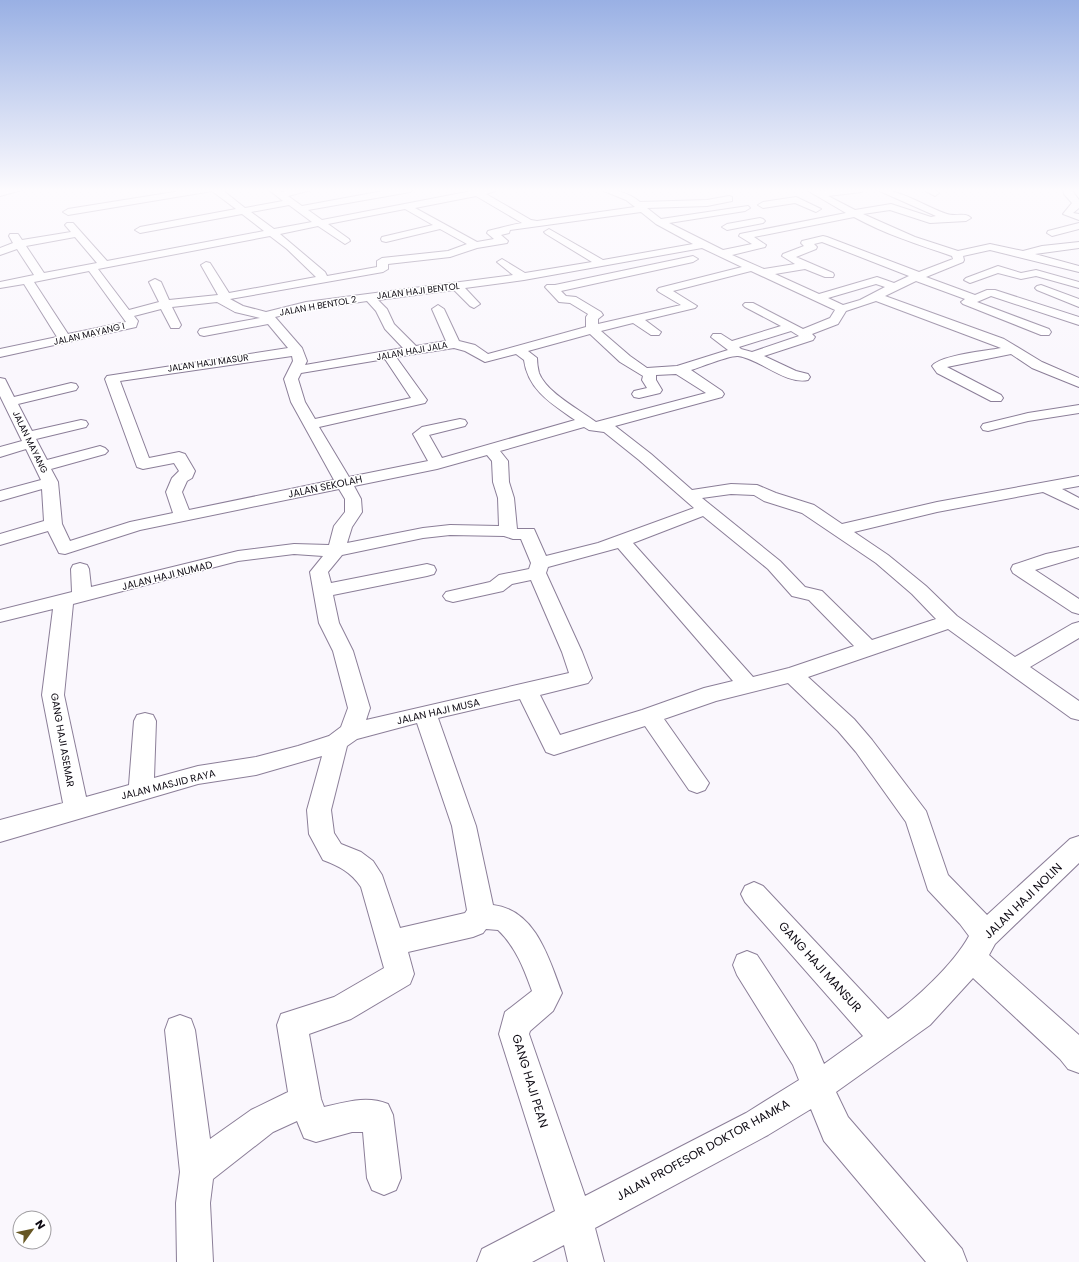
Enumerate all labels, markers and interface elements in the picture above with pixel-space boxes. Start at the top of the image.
street label: JALAN HAJI BENTOL [376,280,460,302]
street label: JALAN H BENTOL 2 [279,293,357,319]
street label: JALAN MAYANG I [52,320,126,348]
street label: JALAN HAJI JALA [376,339,448,363]
street label: JALAN HAJI MASUR [167,351,249,375]
street label: JALAN MAYANG [10,409,50,475]
street label: JALAN SEKOLAH [287,471,364,502]
street label: JALAN HAJI NUMAD [120,557,214,594]
street label: GANG HAJI ASEMAR [47,692,78,788]
street label: JALAN HAJI MUSA [395,695,481,728]
street label: JALAN MASJID RAYA [119,765,217,803]
street label: JALAN HAJI NOLIN [980,859,1066,942]
street label: GANG HAJI MANSUR [775,918,866,1016]
street label: GANG HAJI PEAN [508,1032,553,1130]
street label: JALAN PROFESOR DOKTOR HAMKA [613,1095,792,1204]
north arrow [12,1210,52,1250]
text: N [31,1217,49,1232]

